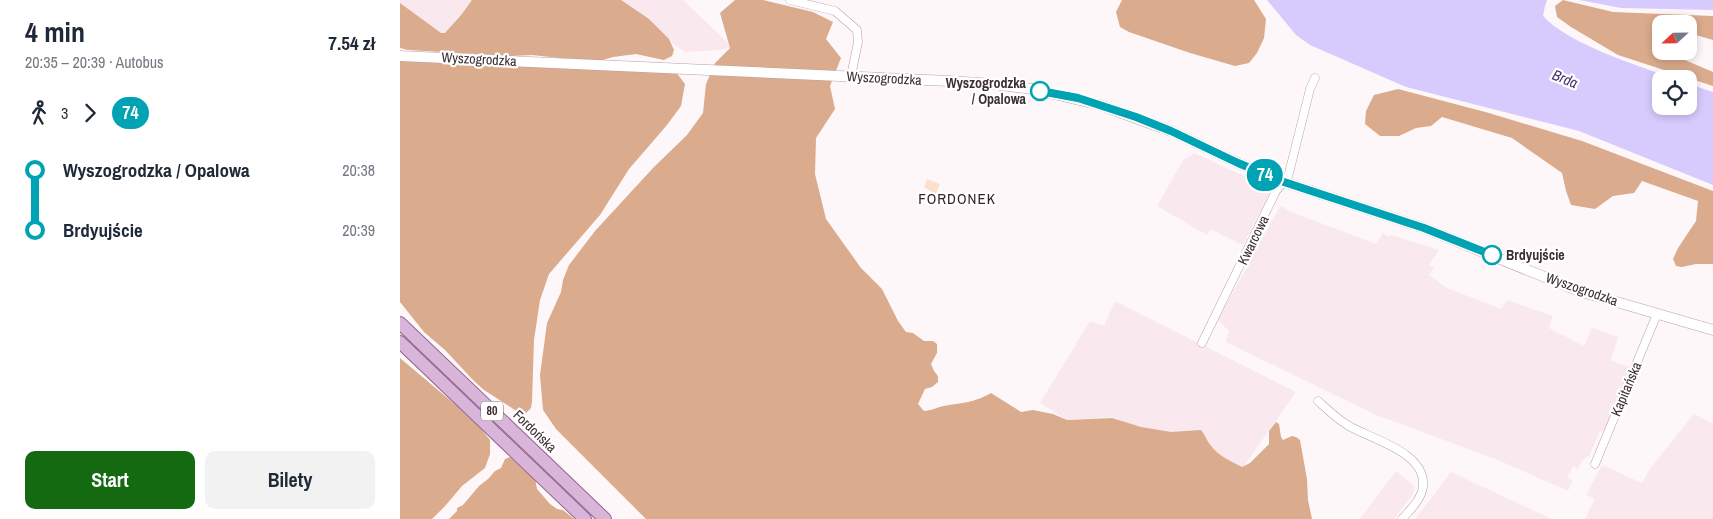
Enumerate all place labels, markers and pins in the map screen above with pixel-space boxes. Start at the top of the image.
place label: Wyszogrodzka / Opalowa [946,74,1027,108]
marker: Wyszogrodzka / Opalowa [1030,81,1050,101]
marker: Brdyujście [1482,245,1502,265]
place label: Brdyujście [1506,246,1565,264]

